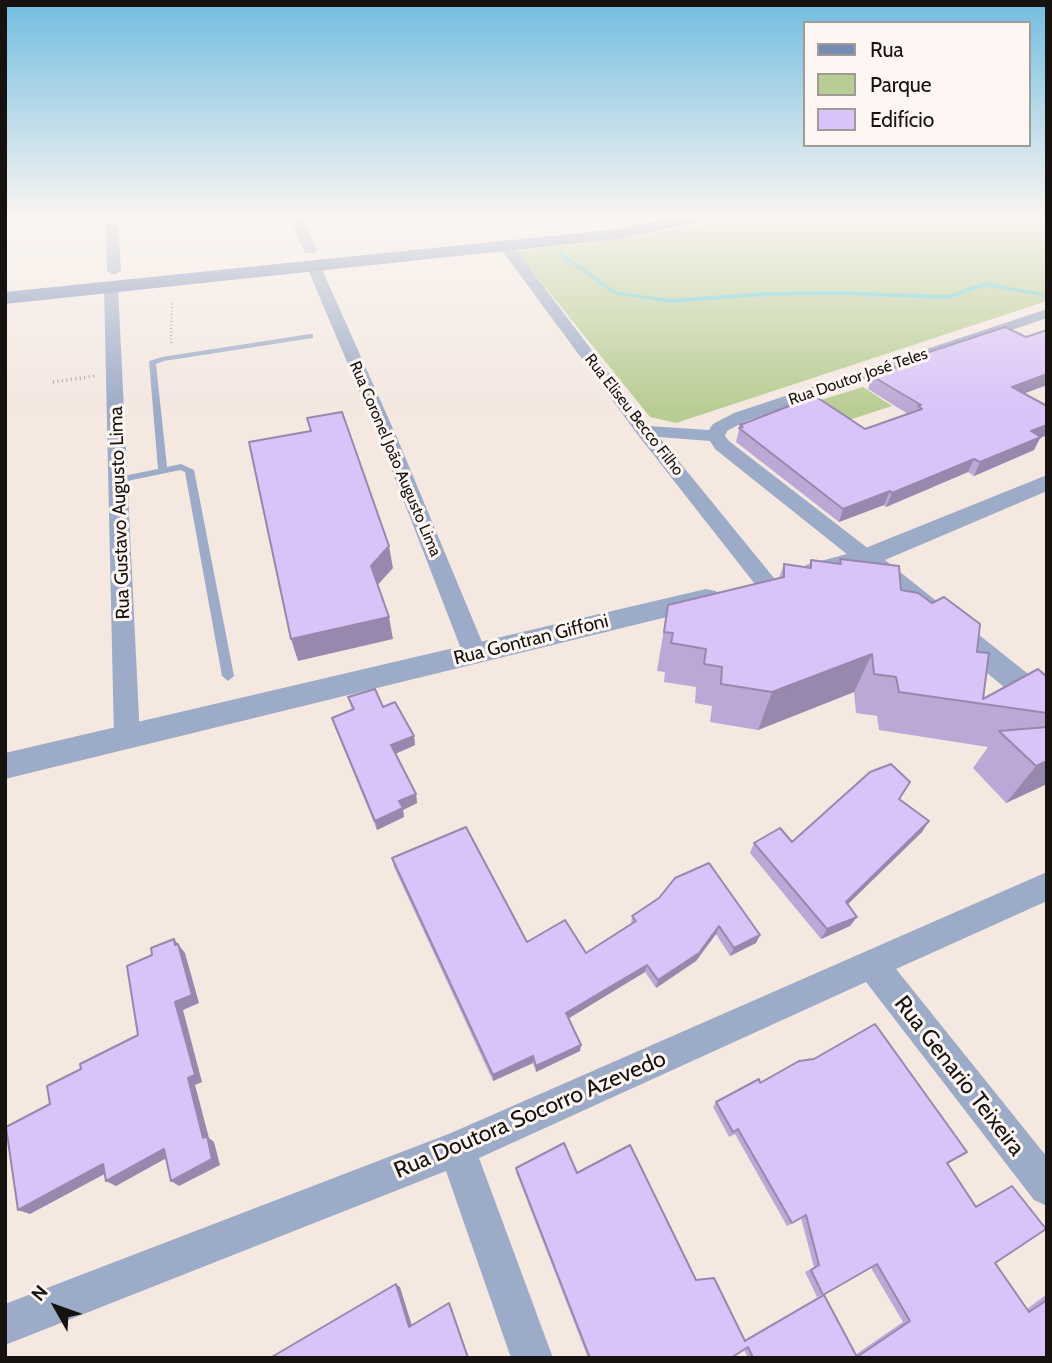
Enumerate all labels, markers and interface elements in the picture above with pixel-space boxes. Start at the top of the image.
legend [804,21,1031,147]
text: Rua [870,37,904,62]
text: Parque [870,72,932,97]
text: Edifício [870,107,934,132]
street label: Rua Doutor José Teles [786,344,930,410]
street label: Rua Eliseu Becco Filho [580,350,688,480]
street label: Rua Coronel João Augusto Lima [345,358,445,560]
street label: Rua Gustavo Augusto Lima [105,406,135,620]
street label: Rua Gontran Giffoni [451,610,611,670]
street label: Rua Genario Teixeira [888,991,1030,1161]
street label: Rua Doutora Socorro Azevedo [390,1045,670,1185]
north arrow [21,1272,91,1342]
text: N [26,1281,53,1306]

